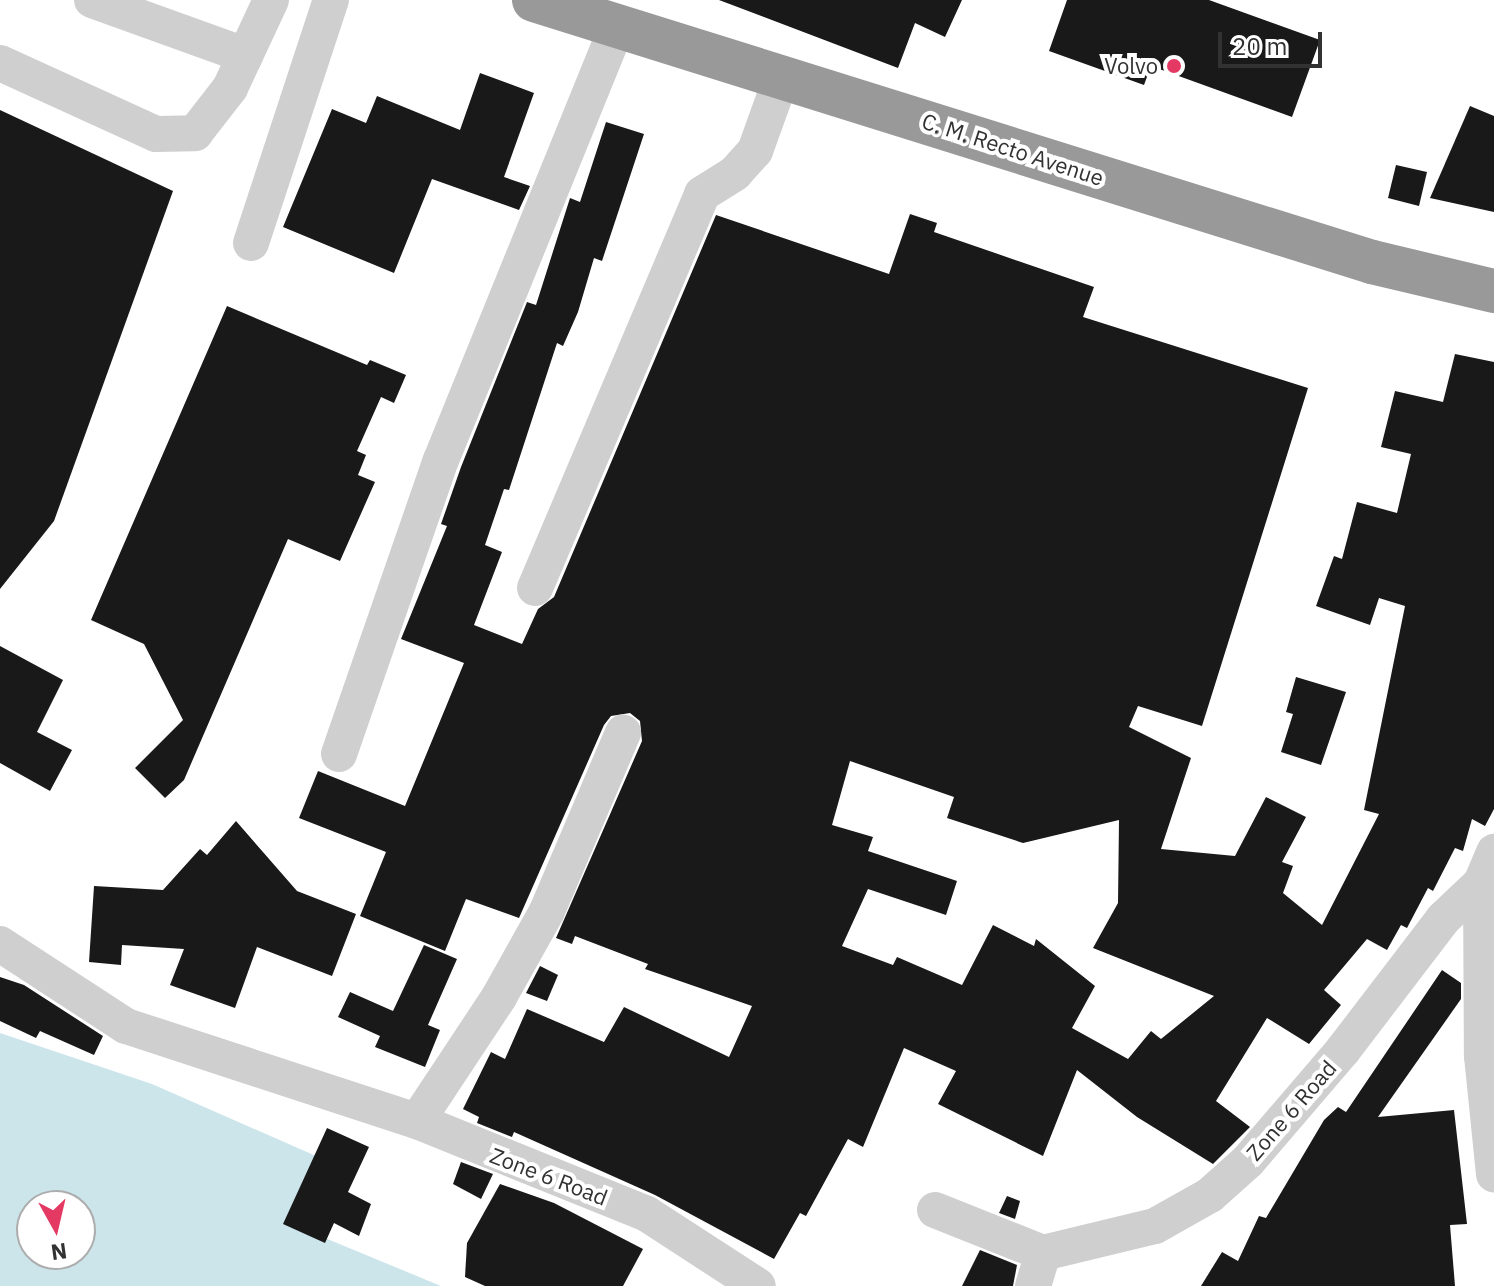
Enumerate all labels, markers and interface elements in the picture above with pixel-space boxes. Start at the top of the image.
scale bar [1222,16,1326,66]
text: 20 m [1232,30,1287,62]
place label: Volvo [1104,53,1158,79]
marker: Volvo [1165,57,1183,75]
street label: C. M. Recto Avenue [919,107,1107,191]
street label: Zone 6 Road [1240,1055,1342,1165]
street label: Zone 6 Road [487,1142,611,1210]
north arrow [16,1190,96,1270]
text: N [49,1237,69,1268]

